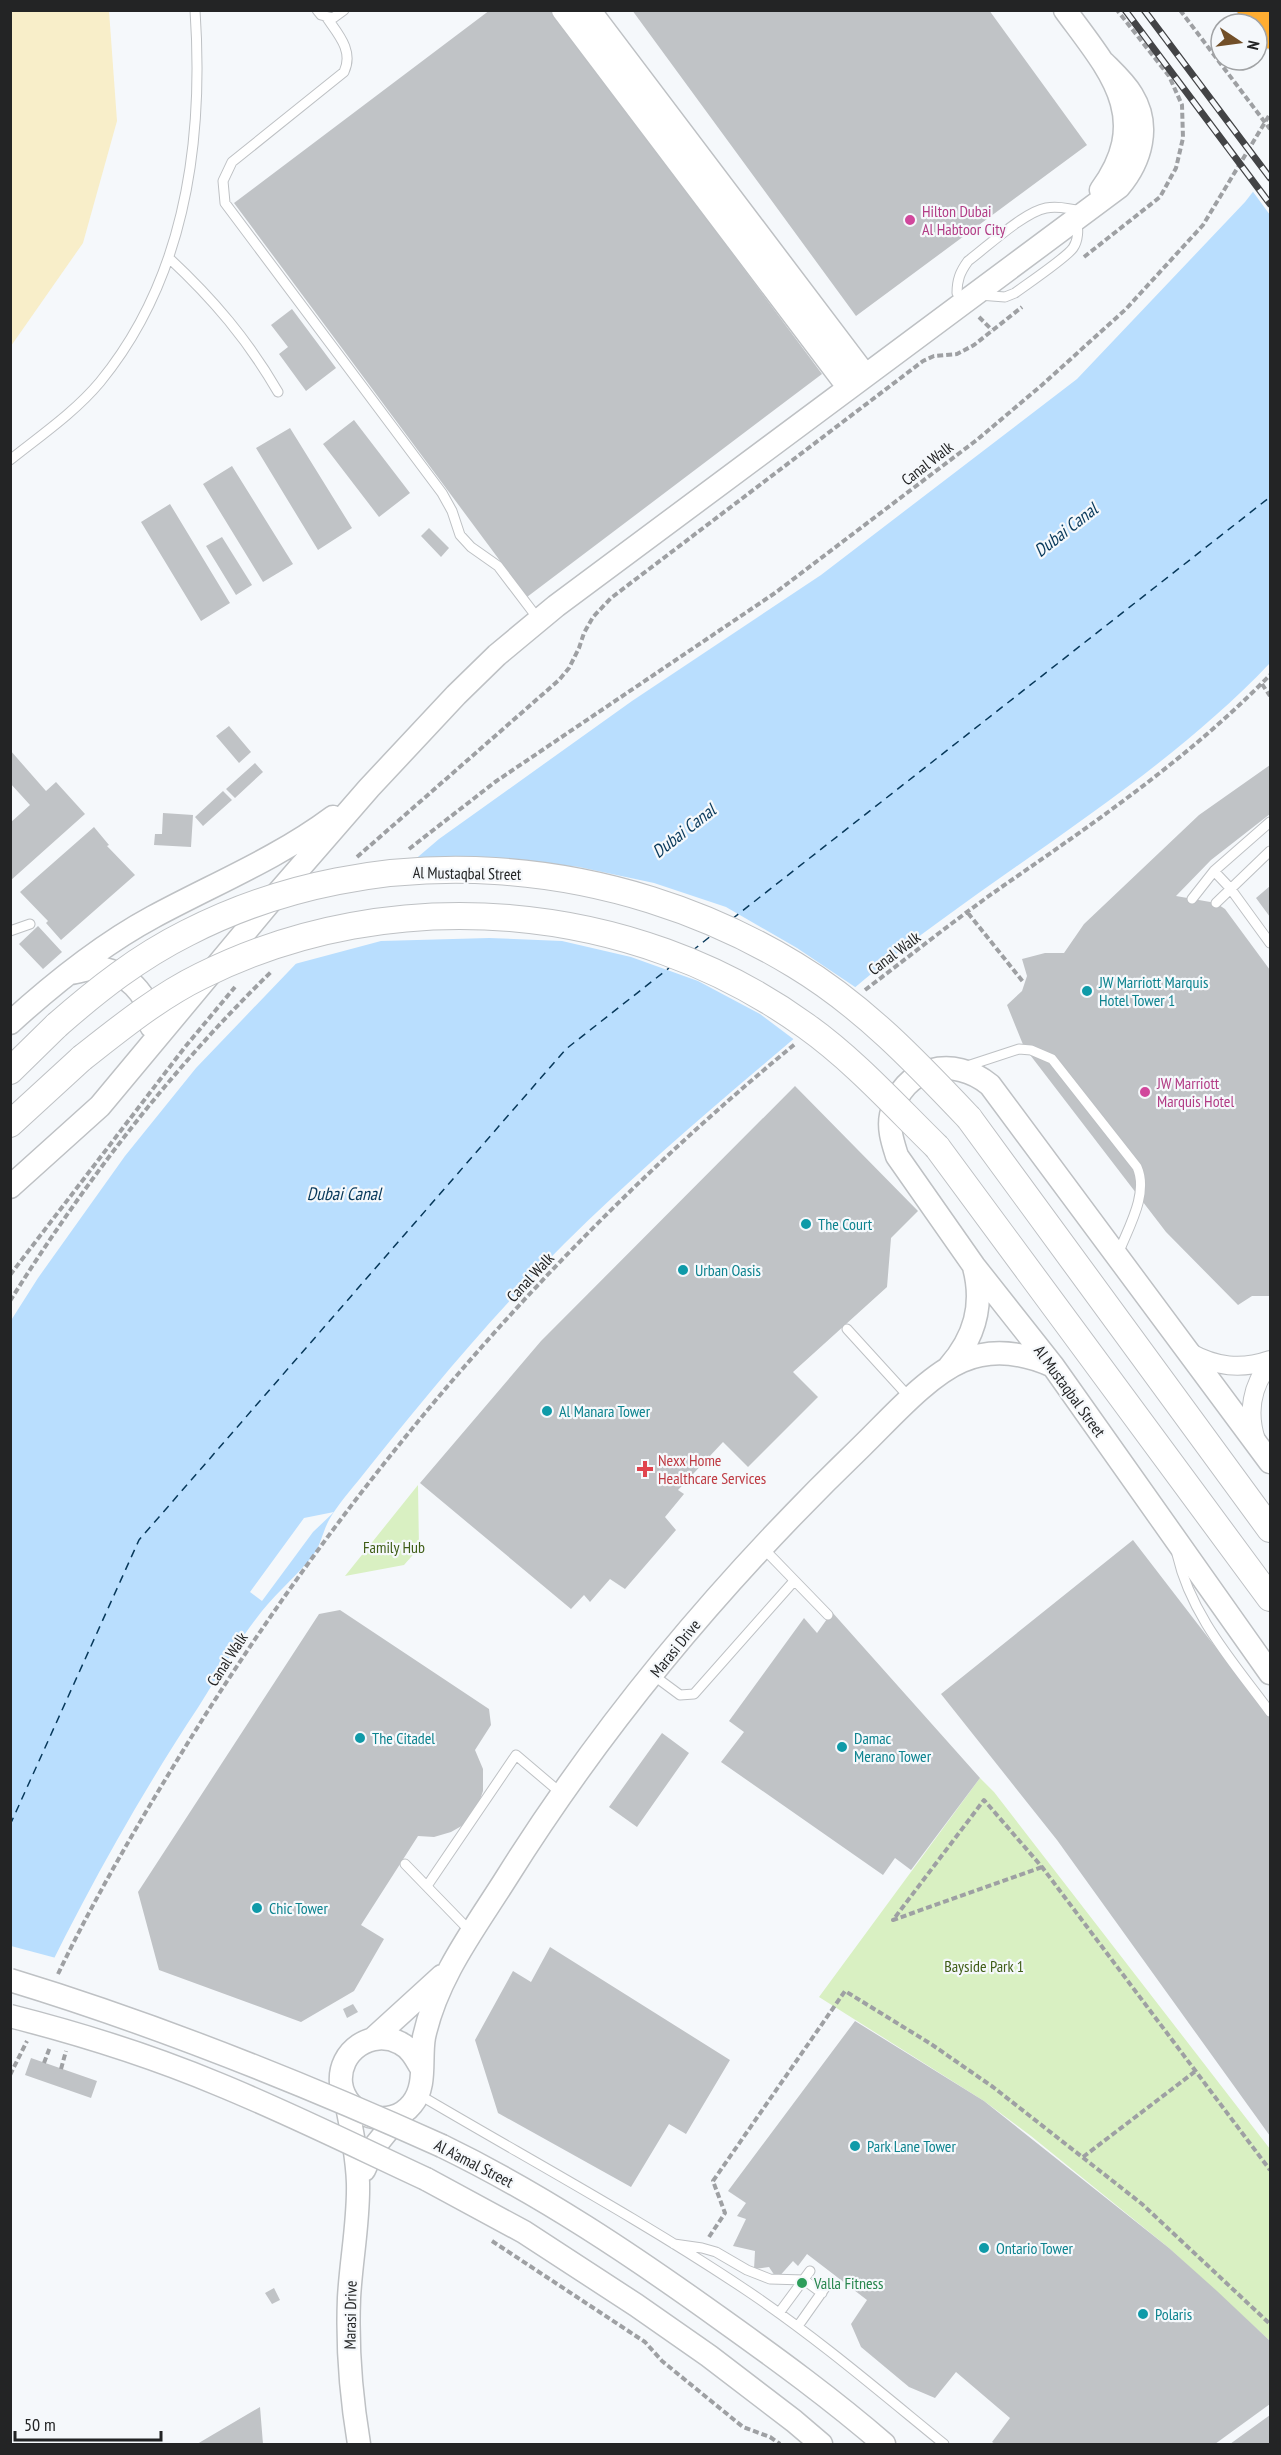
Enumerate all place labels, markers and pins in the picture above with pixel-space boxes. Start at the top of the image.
place label: Hilton Dubai Al Habtoor City [922,201,1006,239]
marker: Hilton Dubai Al Habtoor City [903,213,917,227]
place label: JW Marriott Marquis Hotel Tower 1 [1098,972,1208,1010]
marker: JW Marriott Marquis Hotel Tower 1 [1080,984,1094,998]
place label: JW Marriott Marquis Hotel [1156,1073,1234,1111]
marker: JW Marriott Marquis Hotel [1138,1085,1152,1099]
place label: The Court [818,1214,873,1234]
marker: The Court [799,1217,813,1231]
place label: Urban Oasis [695,1260,761,1280]
marker: Urban Oasis [676,1263,690,1277]
place label: Al Manara Tower [559,1401,651,1421]
marker: Al Manara Tower [540,1404,554,1418]
place label: Nexx Home Healthcare Services [658,1450,766,1488]
marker: Nexx Home Healthcare Services [636,1460,654,1478]
place label: The Citadel [372,1728,435,1748]
place label: Damac Merano Tower [854,1728,932,1766]
marker: The Citadel [353,1731,367,1745]
marker: Damac Merano Tower [835,1740,849,1754]
place label: Chic Tower [269,1898,328,1918]
marker: Chic Tower [250,1901,264,1915]
place label: Park Lane Tower [867,2136,956,2156]
marker: Park Lane Tower [848,2139,862,2153]
place label: Ontario Tower [996,2238,1074,2258]
marker: Ontario Tower [977,2241,991,2255]
place label: Valla Fitness [813,2273,883,2293]
marker: Valla Fitness [795,2276,809,2290]
place label: Polaris [1155,2304,1192,2324]
marker: Polaris [1136,2307,1150,2321]

